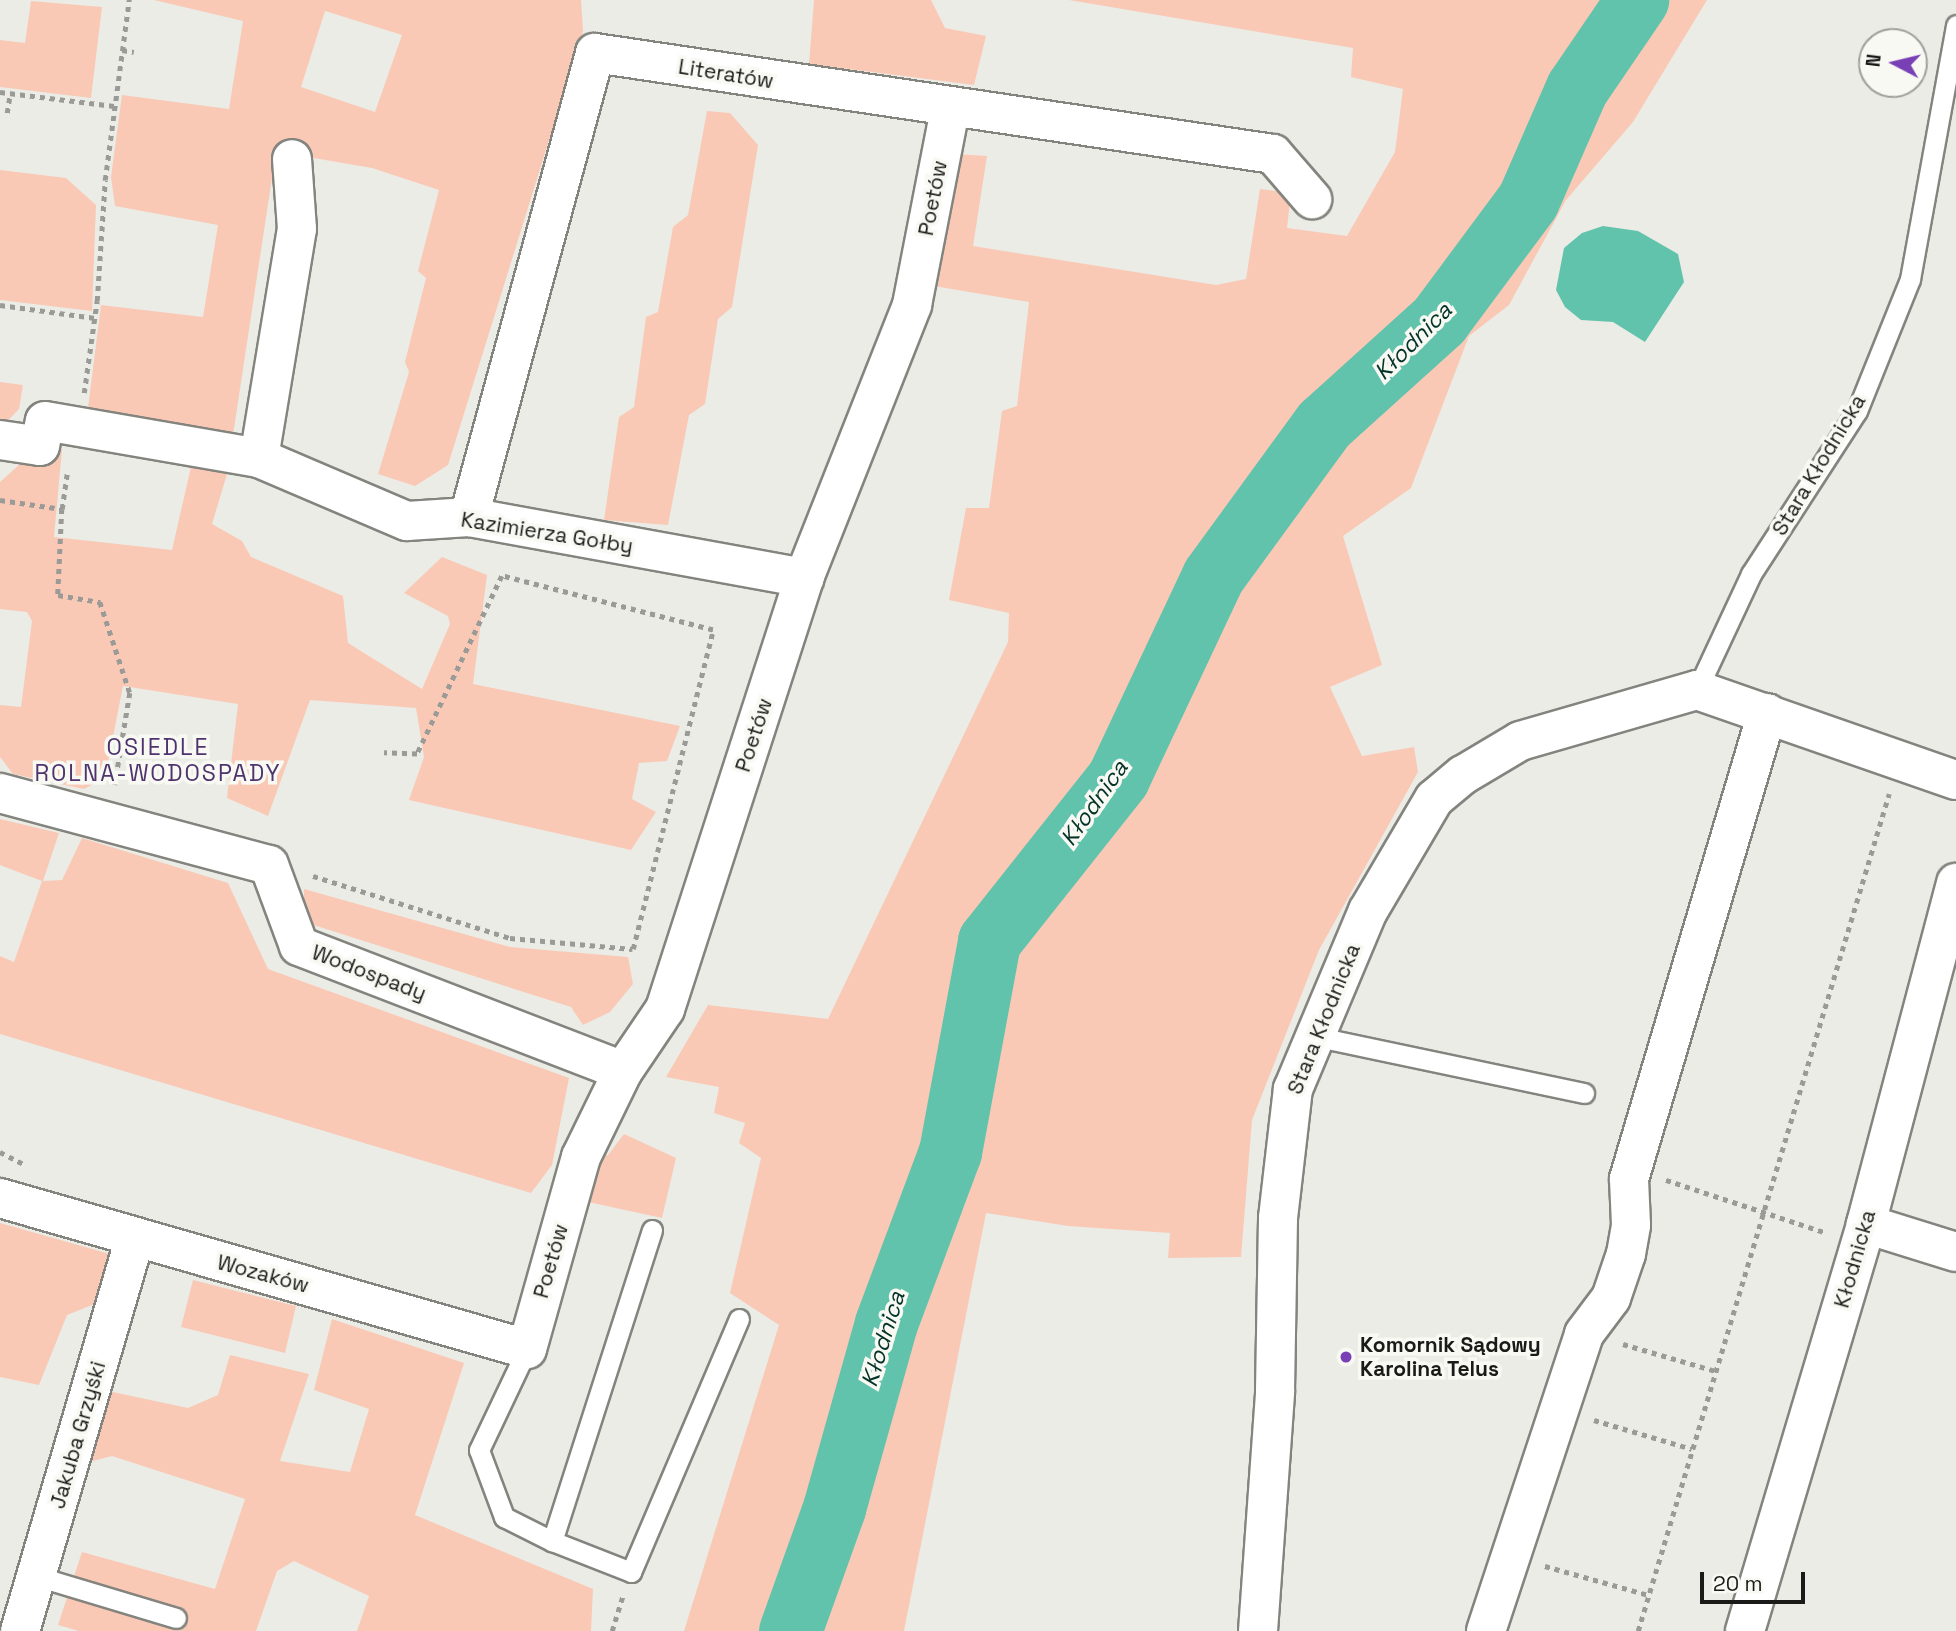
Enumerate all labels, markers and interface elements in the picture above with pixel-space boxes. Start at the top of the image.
north arrow [1858,28,1928,98]
text: N [1860,53,1887,68]
street label: Literatów [677,54,775,94]
street label: Poetów [913,158,953,238]
water label: Kłodnica [1369,297,1457,385]
street label: Stara Kłodnicka [1767,390,1871,540]
street label: Kazimierza Gołby [459,507,635,559]
street label: Poetów [730,695,778,775]
district label: OSIEDLE ROLNA-WODOSPADY [36,733,280,787]
water label: Kłodnica [1055,755,1133,851]
street label: Wodospady [308,940,430,1006]
street label: Stara Kłodnicka [1282,940,1366,1098]
street label: Kłodnicka [1829,1207,1881,1311]
street label: Poetów [528,1221,574,1301]
street label: Wozaków [214,1250,312,1298]
water label: Kłodnica [855,1288,911,1390]
place label: Komornik Sądowy Karolina Telus [1360,1332,1541,1382]
marker: Komornik Sądowy Karolina Telus [1338,1349,1354,1365]
street label: Jakuba Grzyśki [45,1358,111,1512]
scale bar [1704,1558,1809,1602]
text: 20 m [1713,1570,1763,1597]

